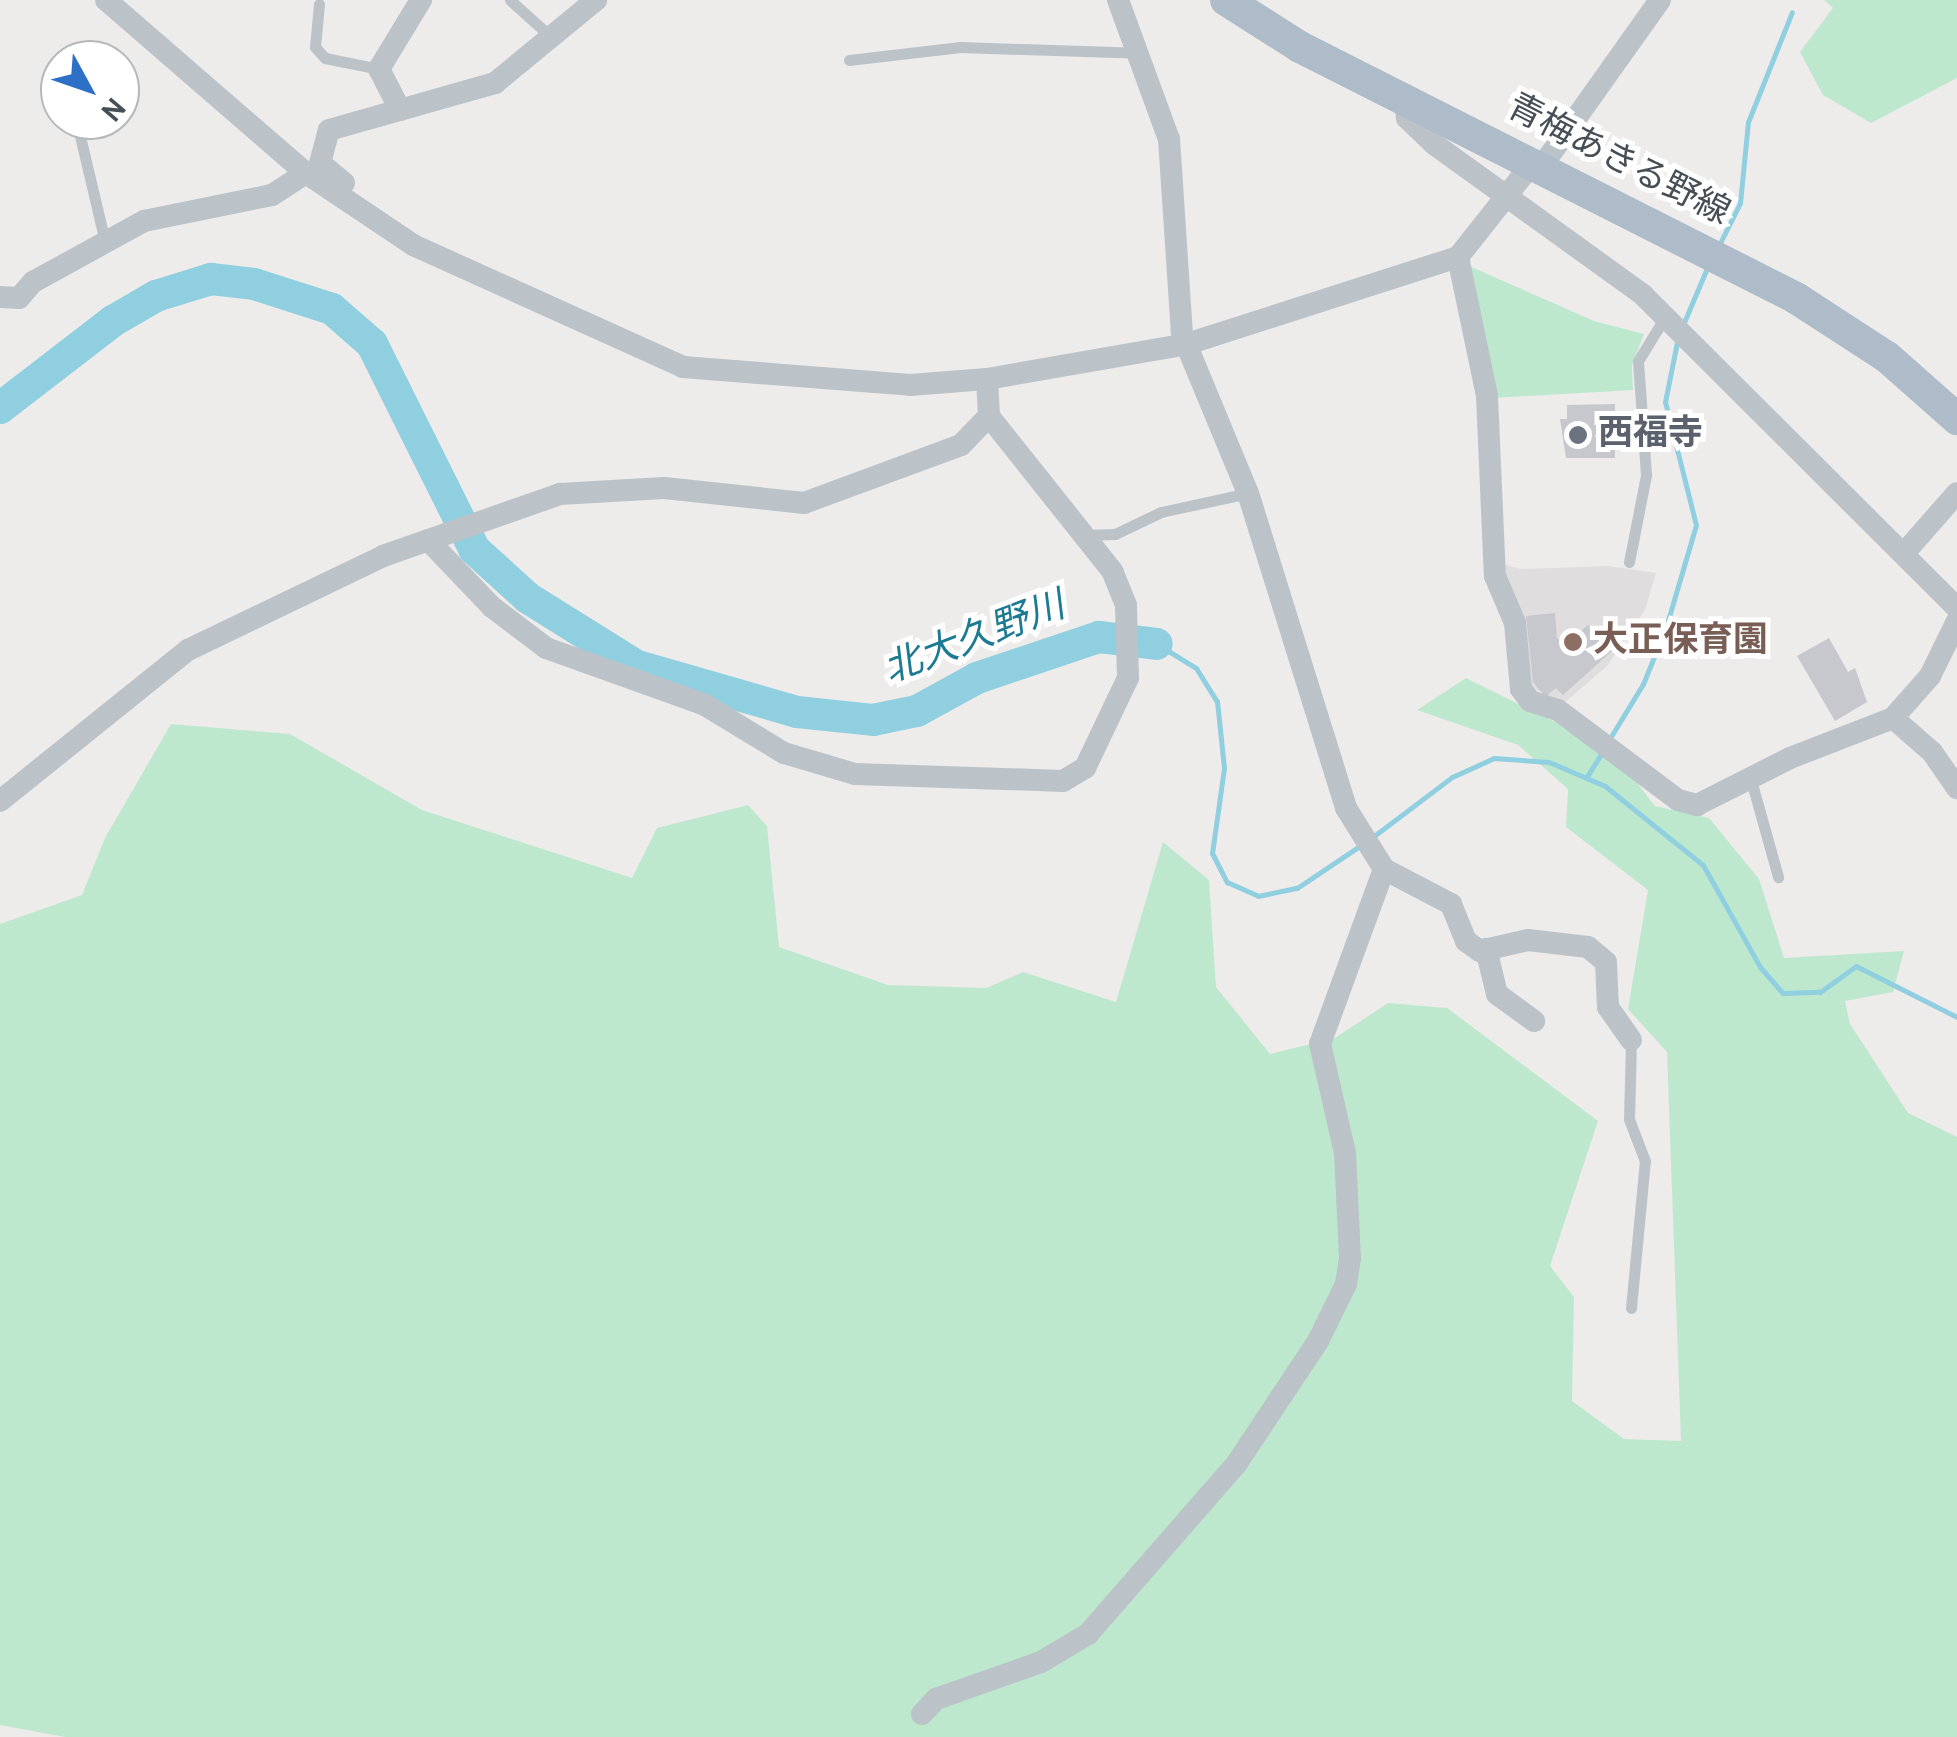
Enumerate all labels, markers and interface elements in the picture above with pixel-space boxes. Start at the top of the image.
north arrow [40,40,140,140]
street label: 青梅あきる野線 [1499,87,1737,235]
text: N [91,89,132,127]
place label: 西福寺 [1598,414,1703,456]
marker: 西福寺 [1567,424,1589,446]
water label: 北大久野川 [878,585,1072,695]
place label: 大正保育園 [1593,621,1768,663]
marker: 大正保育園 [1562,631,1584,653]

